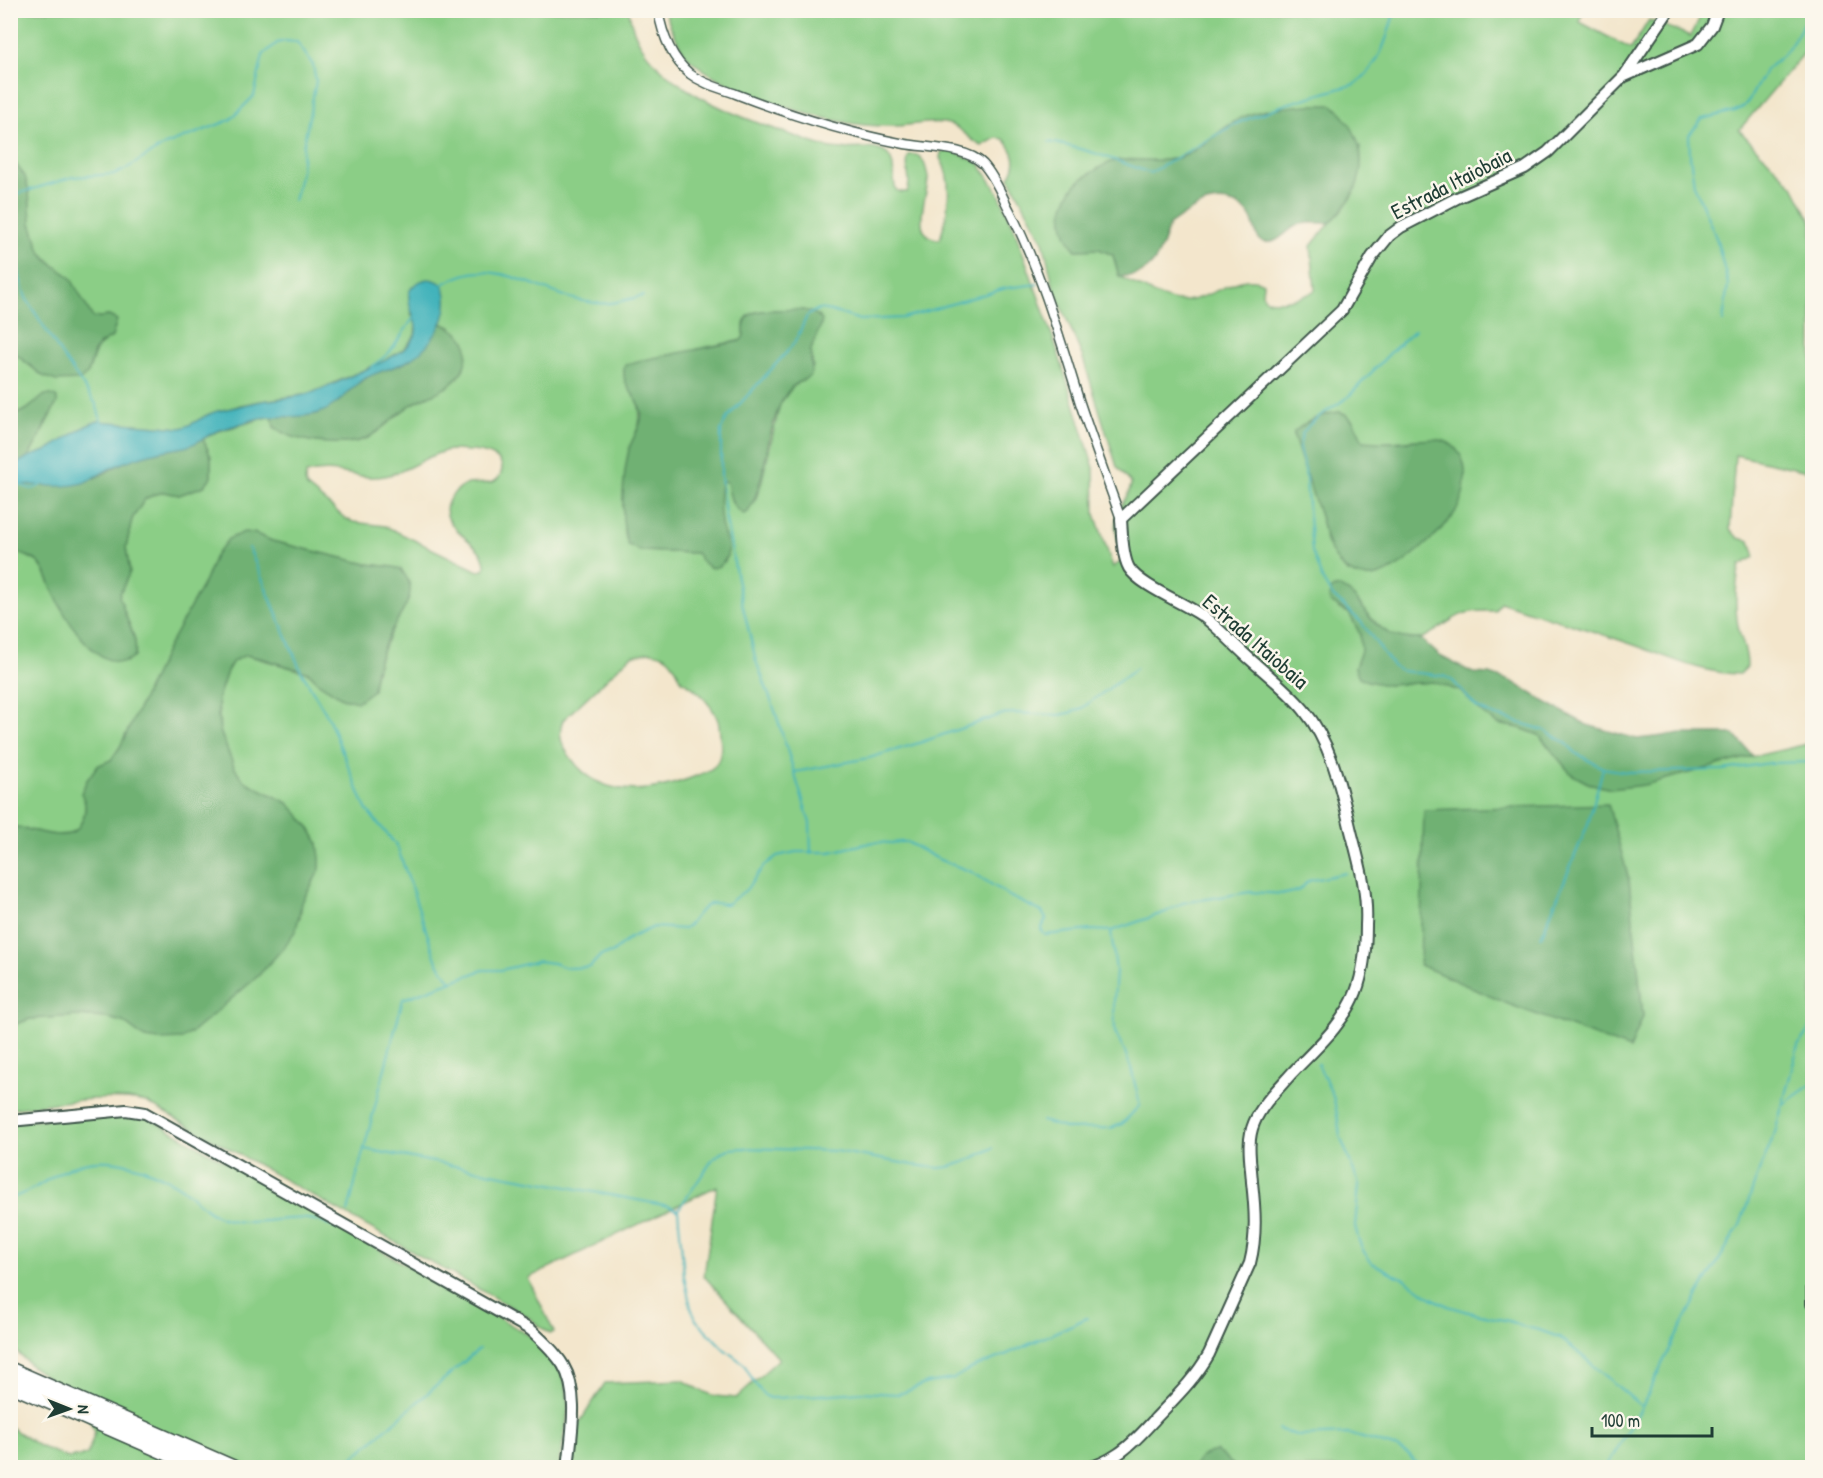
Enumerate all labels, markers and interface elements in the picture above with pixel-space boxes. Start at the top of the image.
street label: Estrada Itaiobaia [1386,140,1517,226]
street label: Estrada Itaiobaia [1197,587,1316,696]
north arrow [39,1379,99,1439]
scale bar [1592,1400,1712,1438]
text: N [73,1405,95,1414]
text: 100 m [1601,1408,1640,1433]

